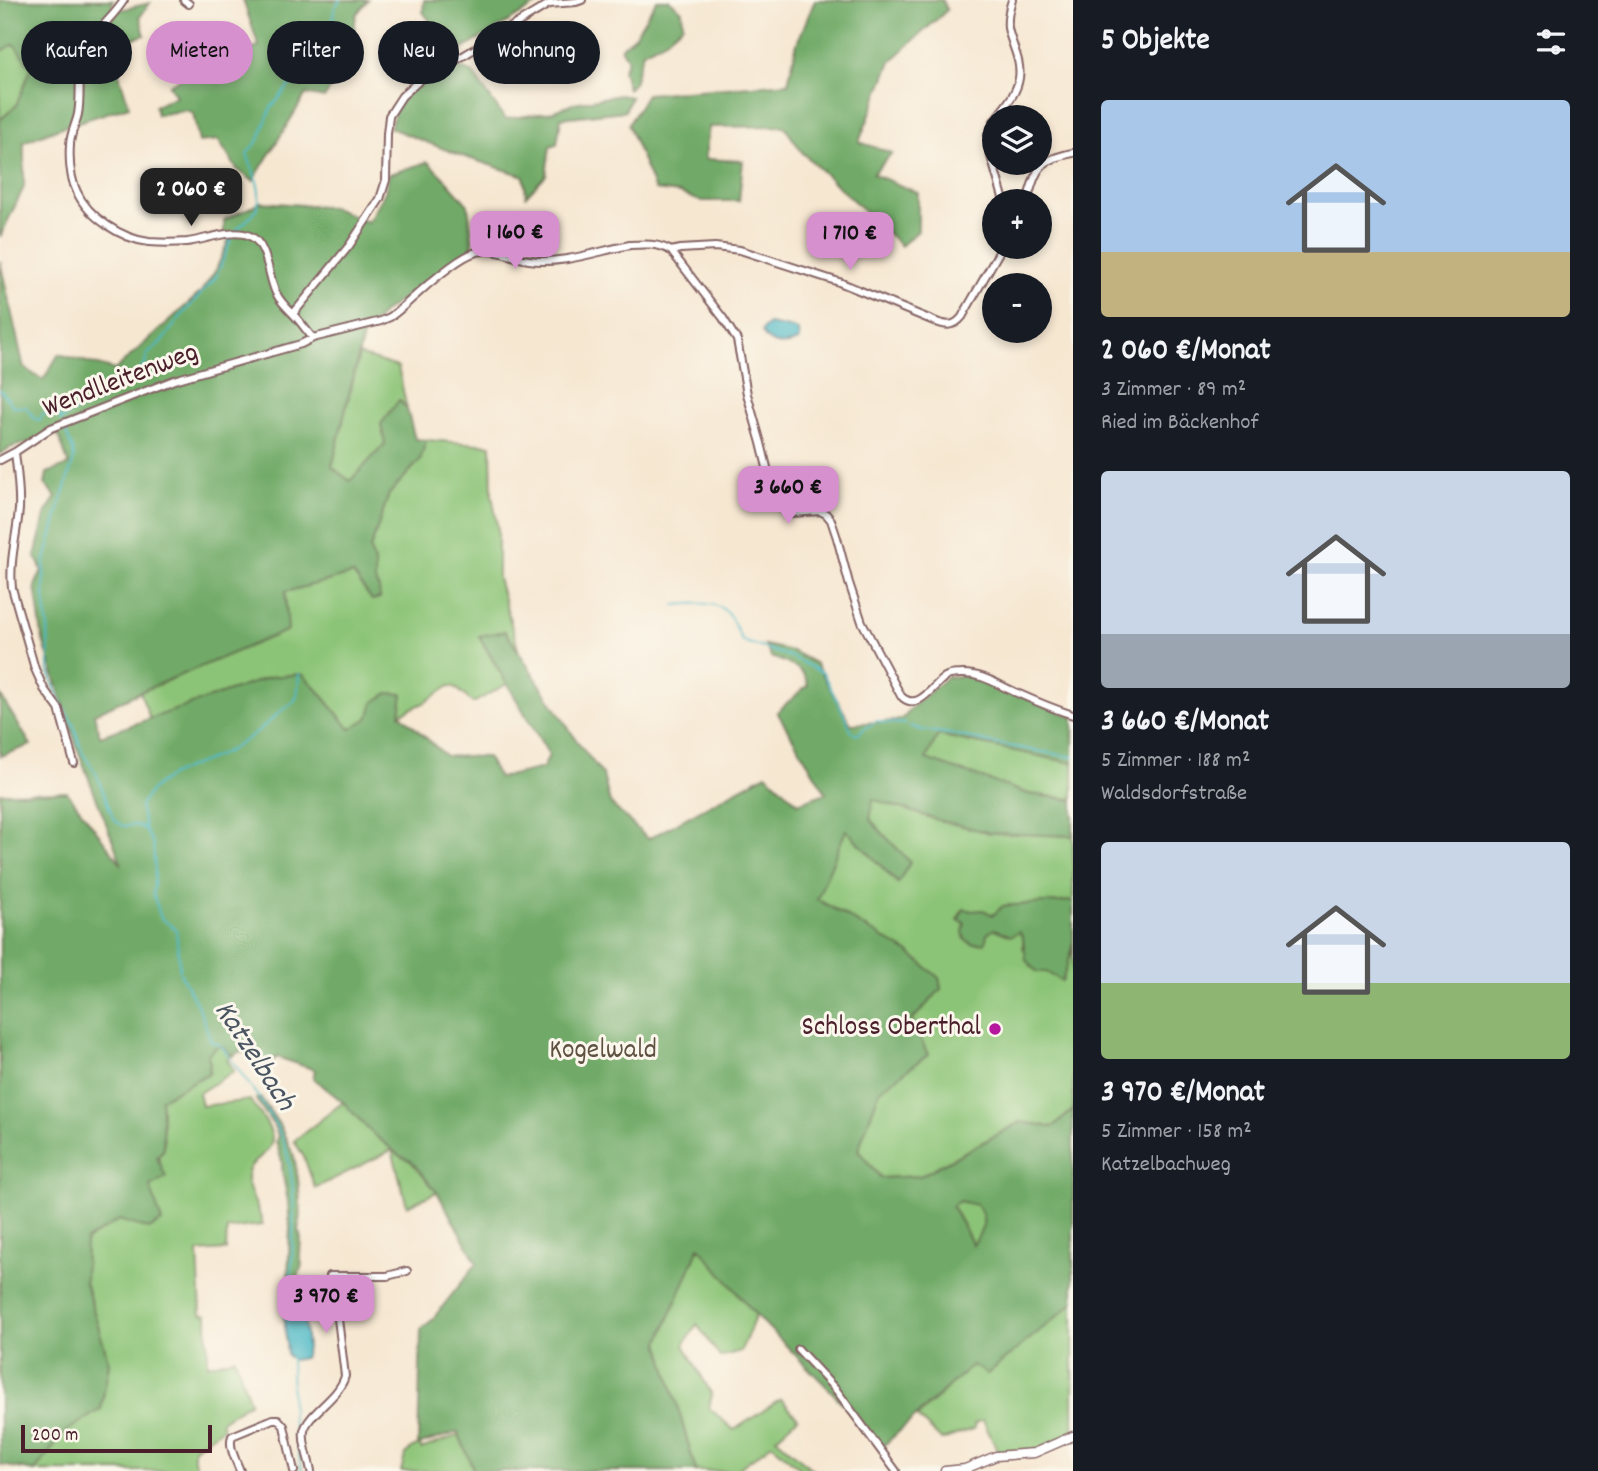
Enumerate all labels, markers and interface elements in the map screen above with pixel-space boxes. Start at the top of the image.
chip: Kaufen [21,21,132,84]
chip: Mieten [146,21,253,84]
chip: Filter [267,21,364,84]
chip: Neu [378,21,459,84]
chip: Wohnung [473,21,600,84]
text: 5 Objekte [1101,21,1210,64]
icon: filters [1532,23,1570,61]
map controls [982,105,1052,343]
button: layers [982,105,1052,175]
icon: home [1273,145,1399,271]
pin: 2 060 € [126,168,256,228]
text: 2 060 € [156,174,226,207]
button: + [982,189,1052,259]
pin: 1 160 € [450,212,580,271]
pin: 1 710 € [785,212,915,272]
text: 1 160 € [486,217,544,250]
text: 1 710 € [823,218,877,251]
button: − [982,273,1052,343]
text: 2 060 €/Monat [1101,331,1270,374]
street label: Wendlleitenweg [38,334,204,430]
text: 3 Zimmer · 89 m² [1101,374,1246,407]
text: Ried im Bäckenhof [1101,407,1259,440]
pin: 3 660 € [723,466,853,526]
text: 3 660 € [754,472,822,505]
icon: home [1273,516,1399,642]
text: 3 660 €/Monat [1101,702,1269,745]
text: 5 Zimmer · 188 m² [1101,745,1250,778]
text: Waldsdorfstraße [1101,778,1247,811]
icon: home [1273,887,1399,1013]
water label: Katzelbach [201,993,305,1122]
place label: Schloss Oberthal [802,1009,981,1049]
marker: Schloss Oberthal [987,1021,1003,1037]
park label: Kogelwald [549,1032,657,1072]
text: 3 970 €/Monat [1101,1073,1265,1116]
text: 5 Zimmer · 158 m² [1101,1116,1252,1149]
text: Katzelbachweg [1101,1149,1231,1182]
pin: 3 970 € [261,1276,391,1335]
text: 3 970 € [293,1281,359,1314]
scale bar [21,1422,212,1454]
text: 200 m [32,1423,78,1450]

